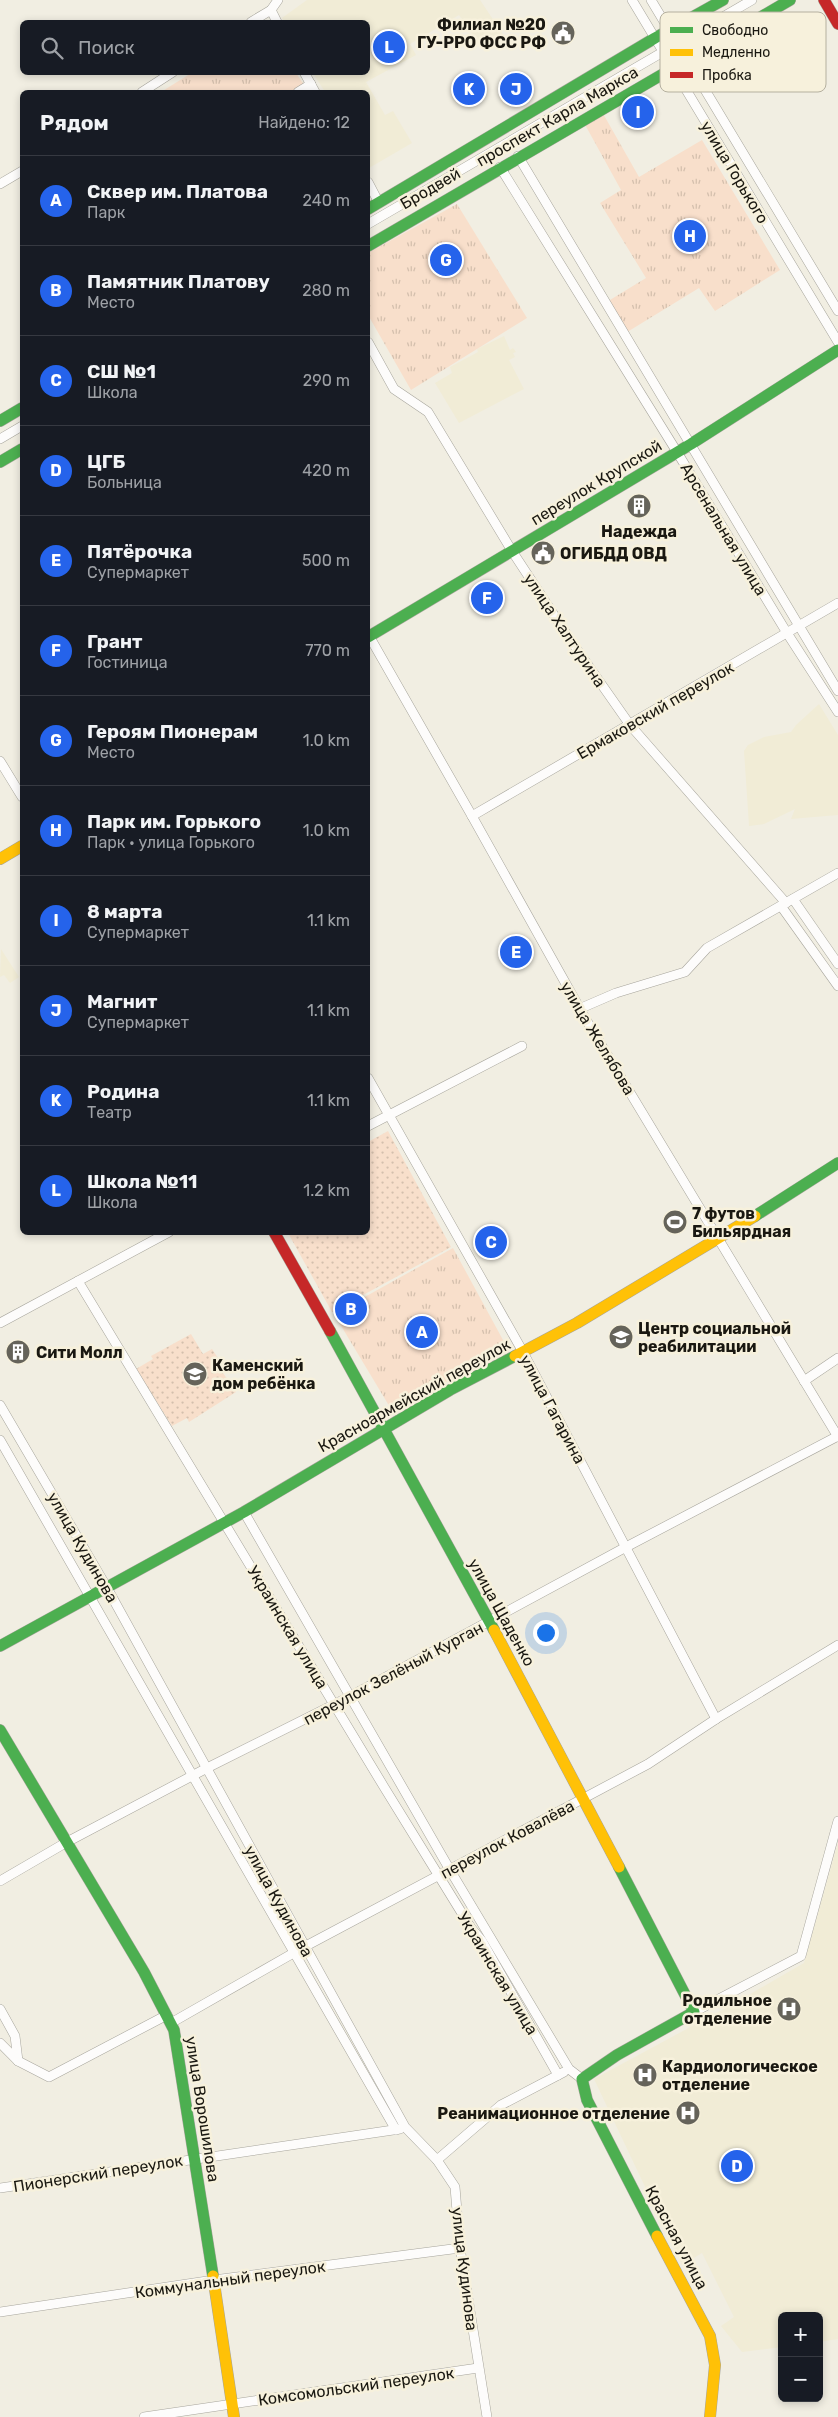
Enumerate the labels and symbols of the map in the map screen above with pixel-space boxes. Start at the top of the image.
legend [660,12,826,92]
place label: Филиал №20 ГУ-РРО ФСС РФ [417,15,546,52]
public building icon: Филиал №20 ГУ-РРО ФСС РФ [550,20,576,46]
text: Свободно [702,22,768,39]
pin: L [373,28,405,66]
text: Медленно [702,44,770,61]
street label: проспект Карла Маркса [473,62,641,171]
text: Пробка [702,67,752,84]
pin: K [453,70,485,108]
pin: J [500,70,532,108]
pin: I [622,93,654,131]
street label: улица Горького [696,118,773,227]
street label: Бродвей [397,164,464,213]
pin: H [674,217,706,255]
pin: G [430,241,462,279]
street label: переулок Крупской [527,436,665,529]
street label: Арсенальная улица [677,460,771,599]
building icon: Надежда [626,493,652,519]
place label: Надежда [601,522,677,541]
public building icon: ОГИБДД ОВД [530,540,556,566]
place label: ОГИБДД ОВД [560,544,667,563]
street label: улица Халтурина [520,570,610,691]
pin: F [471,579,503,617]
street label: Ермаковский переулок [573,657,737,763]
pin: E [500,933,532,971]
street label: улица Желябова [556,978,639,1098]
place label: 7 футов Бильярдная [692,1204,791,1241]
sports icon: 7 футов Бильярдная [662,1209,688,1235]
pin: C [475,1223,507,1261]
pin: B [335,1290,367,1328]
pin: A [406,1313,438,1351]
place label: Центр социальной реабилитации [638,1319,791,1356]
school or university icon: Центр социальной реабилитации [608,1324,634,1350]
street label: Красноармейский переулок [315,1334,514,1456]
building icon: Сити Молл [5,1339,31,1365]
place label: Сити Молл [36,1343,123,1362]
street label: улица Гагарина [516,1351,589,1467]
place label: Каменский дом ребёнка [212,1356,316,1393]
school or university icon: Каменский дом ребёнка [182,1361,208,1387]
street label: улица Кудинова [43,1489,122,1606]
street label: улица Щаденко [464,1555,539,1669]
street label: Украинская улица [243,1562,332,1692]
street label: переулок Зелёный Курган [300,1618,486,1729]
your location [533,1620,559,1646]
street label: переулок Ковалёва [437,1796,577,1883]
street label: улица Кудинова [240,1842,317,1960]
street label: Украинская улица [453,1908,542,2038]
place label: Родильное отделение [682,1991,772,2028]
hospital icon: Родильное отделение [776,1996,802,2022]
street label: улица Ворошилова [182,2035,223,2183]
place label: Кардиологическое отделение [662,2057,818,2094]
hospital icon: Кардиологическое отделение [632,2062,658,2088]
hospital icon: Реанимационное отделение [675,2100,701,2126]
place label: Реанимационное отделение [437,2104,670,2123]
pin: D [721,2147,753,2185]
street label: Пионерский переулок [12,2151,185,2196]
street label: Красная улица [641,2182,712,2292]
street label: улица Кудинова [448,2206,482,2332]
street label: Коммунальный переулок [134,2257,327,2302]
street label: Комсомольский переулок [257,2363,456,2410]

